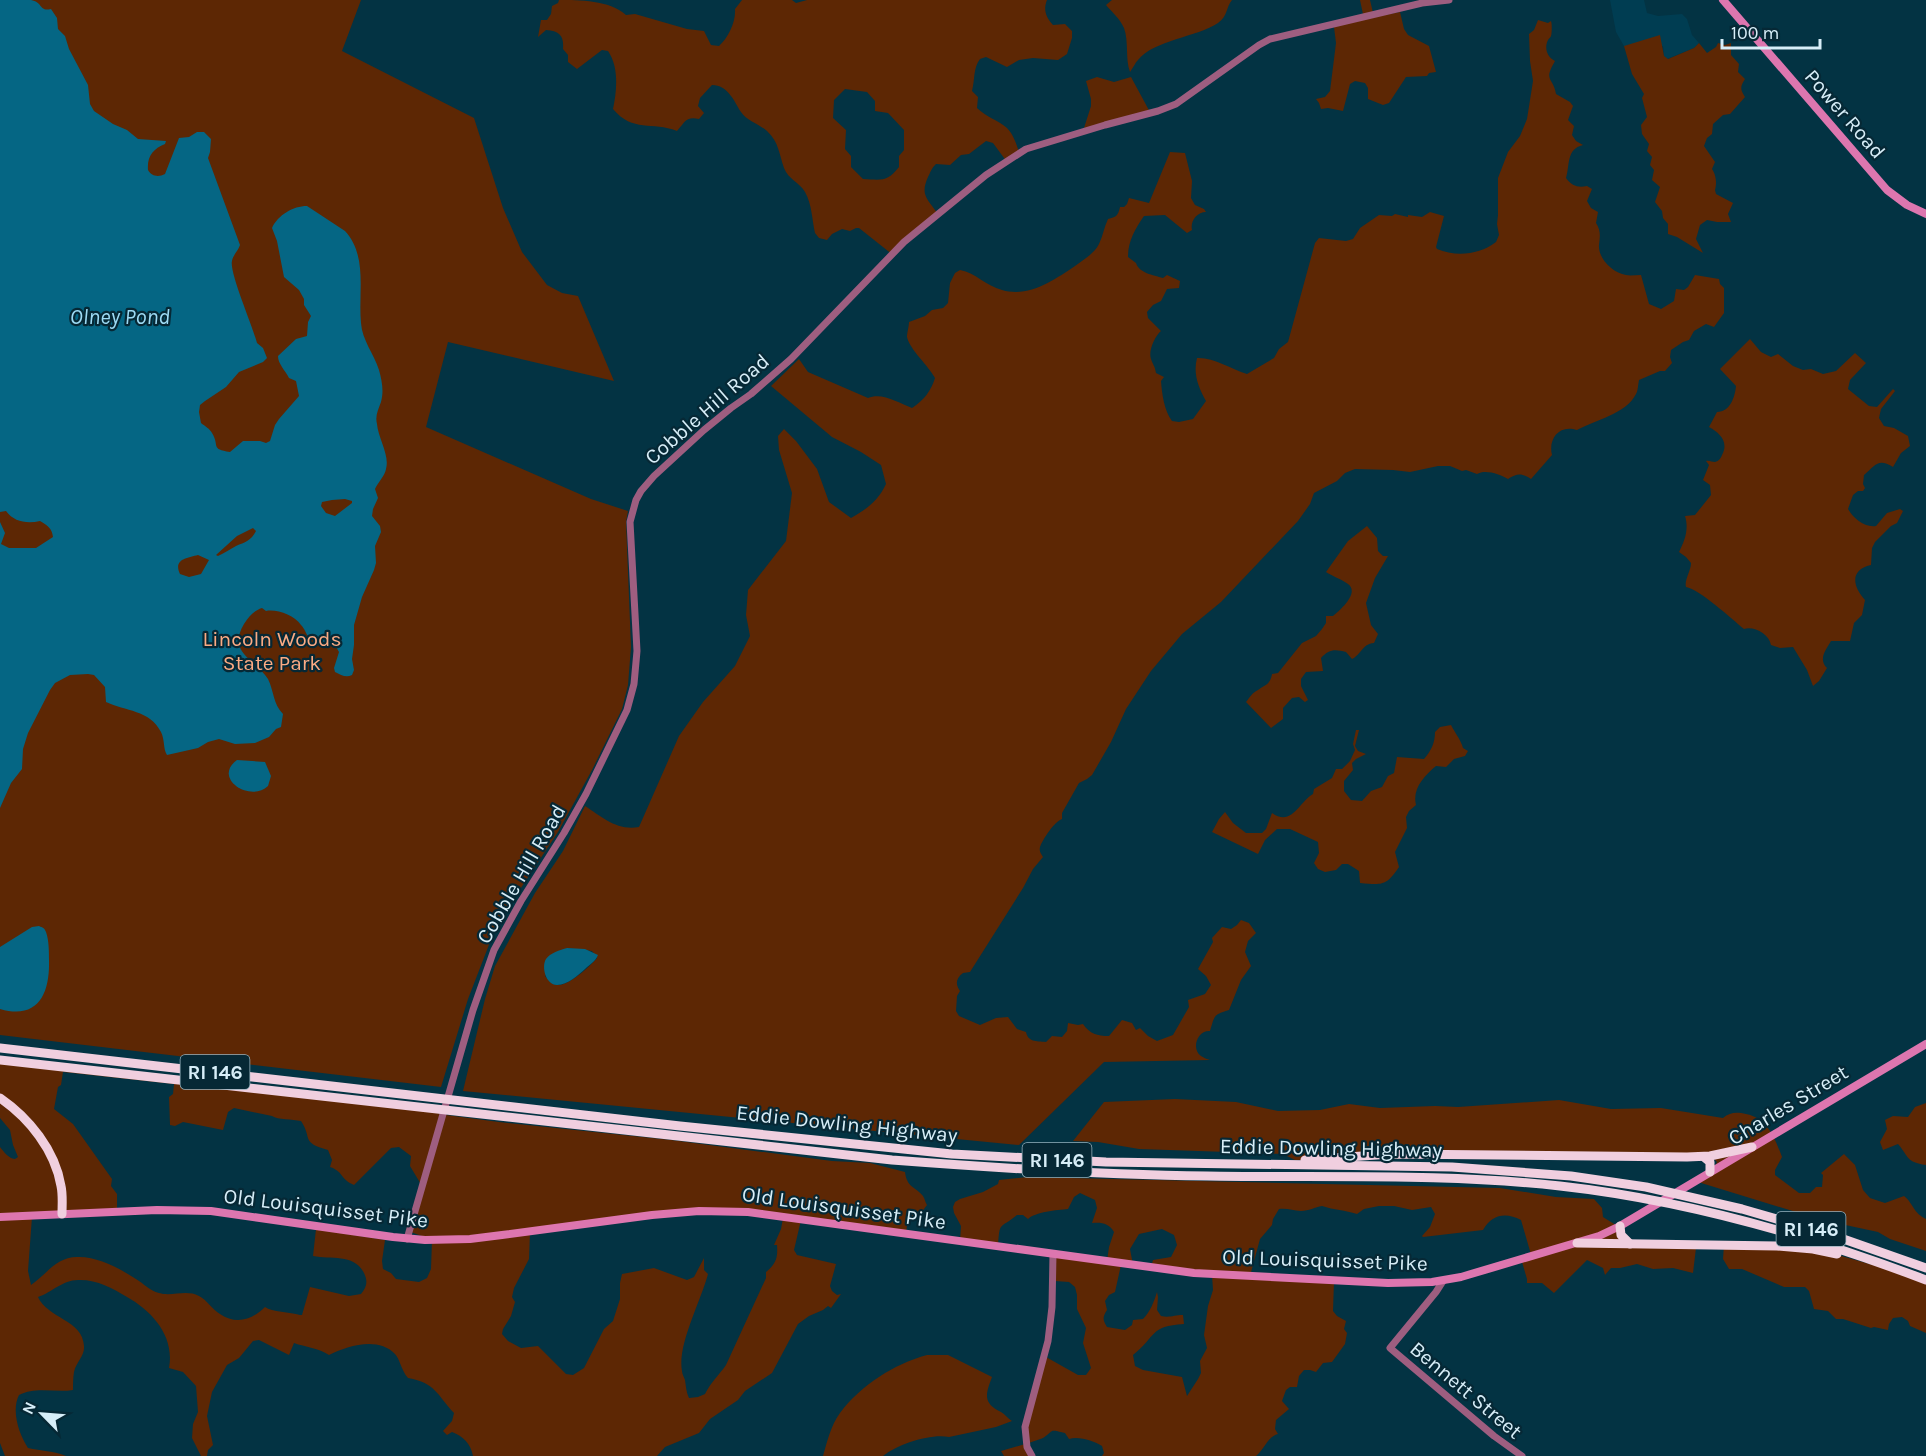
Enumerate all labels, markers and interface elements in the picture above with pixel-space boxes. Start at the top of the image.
scale bar [1722,12,1820,50]
text: 100 m [1731,22,1779,44]
street label: Power Road [1800,65,1890,163]
water label: Olney Pond [70,304,170,330]
street label: Cobble Hill Road [640,349,774,469]
park label: Lincoln Woods State Park [202,627,342,675]
street label: Cobble Hill Road [472,800,570,948]
road number: RI 146 [180,1055,250,1089]
street label: Charles Street [1724,1060,1852,1150]
street label: Eddie Dowling Highway [735,1100,959,1148]
street label: Eddie Dowling Highway [1220,1134,1443,1162]
road number: RI 146 [1022,1143,1092,1177]
street label: Old Louisquisset Pike [741,1182,947,1234]
street label: Old Louisquisset Pike [222,1184,430,1232]
road number: RI 146 [1776,1212,1846,1246]
street label: Old Louisquisset Pike [1222,1244,1428,1276]
street label: Bennett Street [1405,1336,1527,1444]
north arrow [12,1384,72,1444]
text: N [18,1399,40,1417]

